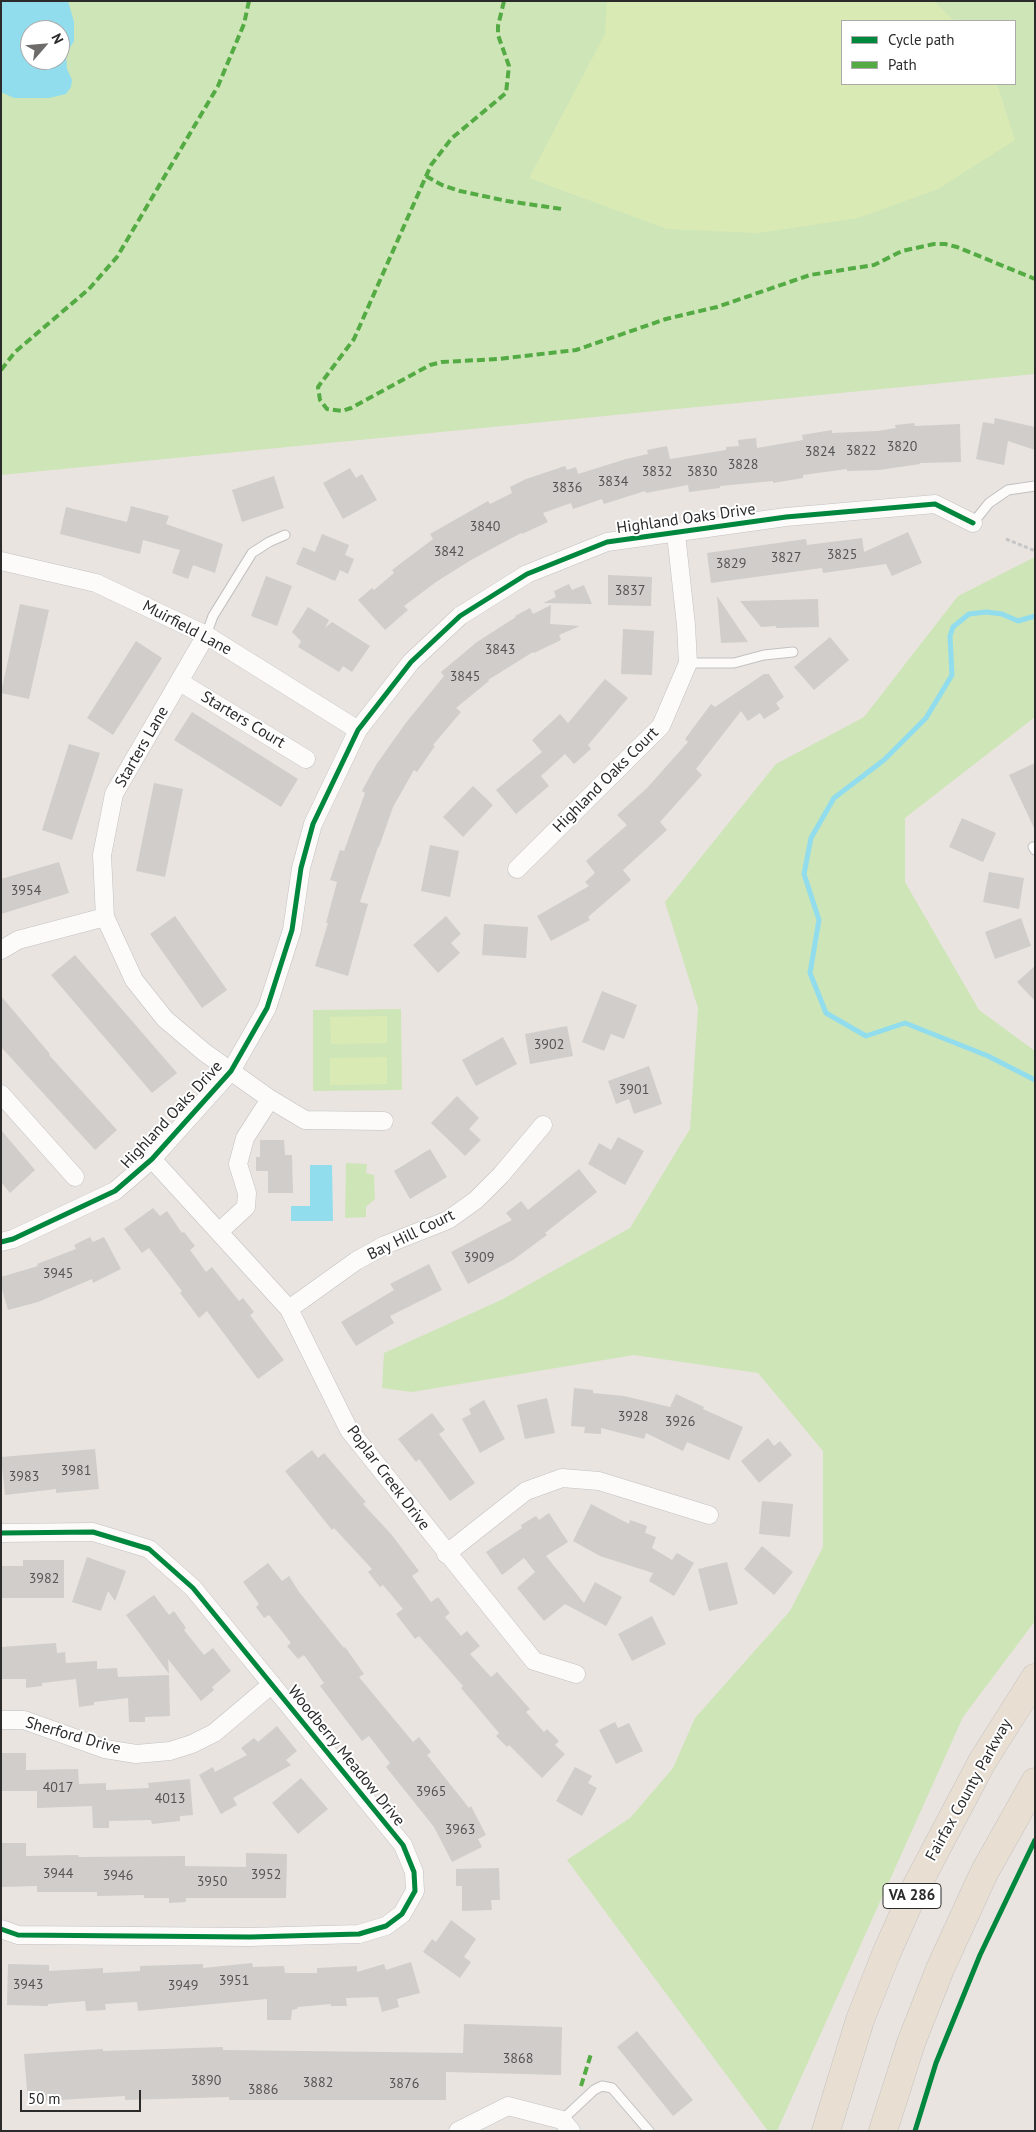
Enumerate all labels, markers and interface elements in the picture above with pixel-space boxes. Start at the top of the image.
north arrow [20,20,70,70]
legend [841,20,1016,85]
text: N [47,30,68,47]
text: Cycle path [888,30,954,49]
text: Path [888,55,917,74]
house number: 3820 [887,439,917,455]
house number: 3822 [846,443,876,459]
house number: 3824 [805,444,835,460]
house number: 3828 [728,457,758,473]
house number: 3832 [642,464,672,480]
house number: 3830 [687,464,717,480]
house number: 3834 [598,474,628,490]
house number: 3836 [552,480,582,496]
street label: Highland Oaks Drive [615,500,757,538]
house number: 3840 [470,519,500,535]
house number: 3842 [434,544,464,560]
house number: 3825 [827,547,857,563]
house number: 3827 [771,550,801,566]
house number: 3829 [716,556,746,572]
house number: 3837 [615,583,645,599]
street label: Muirfield Lane [139,596,235,660]
house number: 3843 [485,642,515,658]
house number: 3845 [450,669,480,685]
street label: Starters Court [197,687,289,753]
street label: Starters Lane [111,703,173,791]
street label: Highland Oaks Court [549,723,663,837]
house number: 3954 [11,883,41,899]
house number: 3902 [534,1037,564,1053]
street label: Highland Oaks Drive [117,1057,227,1173]
house number: 3901 [619,1082,649,1098]
street label: Bay Hill Court [364,1206,458,1264]
house number: 3909 [464,1250,494,1266]
house number: 3945 [43,1266,73,1282]
house number: 3928 [618,1409,648,1425]
house number: 3926 [665,1414,695,1430]
street label: Poplar Creek Drive [342,1422,434,1534]
house number: 3981 [61,1463,91,1479]
house number: 3983 [9,1469,39,1485]
house number: 3982 [29,1571,59,1587]
street label: Woodberry Meadow Drive [283,1682,409,1830]
street label: Sherford Drive [23,1713,123,1759]
street label: Fairfax County Parkway [922,1715,1016,1865]
house number: 4017 [43,1780,73,1796]
house number: 3965 [416,1784,446,1800]
house number: 4013 [155,1791,185,1807]
house number: 3963 [445,1822,475,1838]
house number: 3944 [43,1866,73,1882]
house number: 3952 [251,1867,281,1883]
house number: 3946 [103,1868,133,1884]
house number: 3950 [197,1874,227,1890]
road number: VA 286 [883,1884,941,1908]
house number: 3951 [219,1973,249,1989]
house number: 3943 [13,1977,43,1993]
house number: 3949 [168,1978,198,1994]
house number: 3868 [503,2051,533,2067]
house number: 3890 [191,2073,221,2089]
house number: 3882 [303,2075,333,2091]
house number: 3876 [389,2076,419,2092]
scale bar [22,2080,144,2112]
house number: 3886 [248,2082,278,2098]
text: 50 m [28,2089,61,2108]

